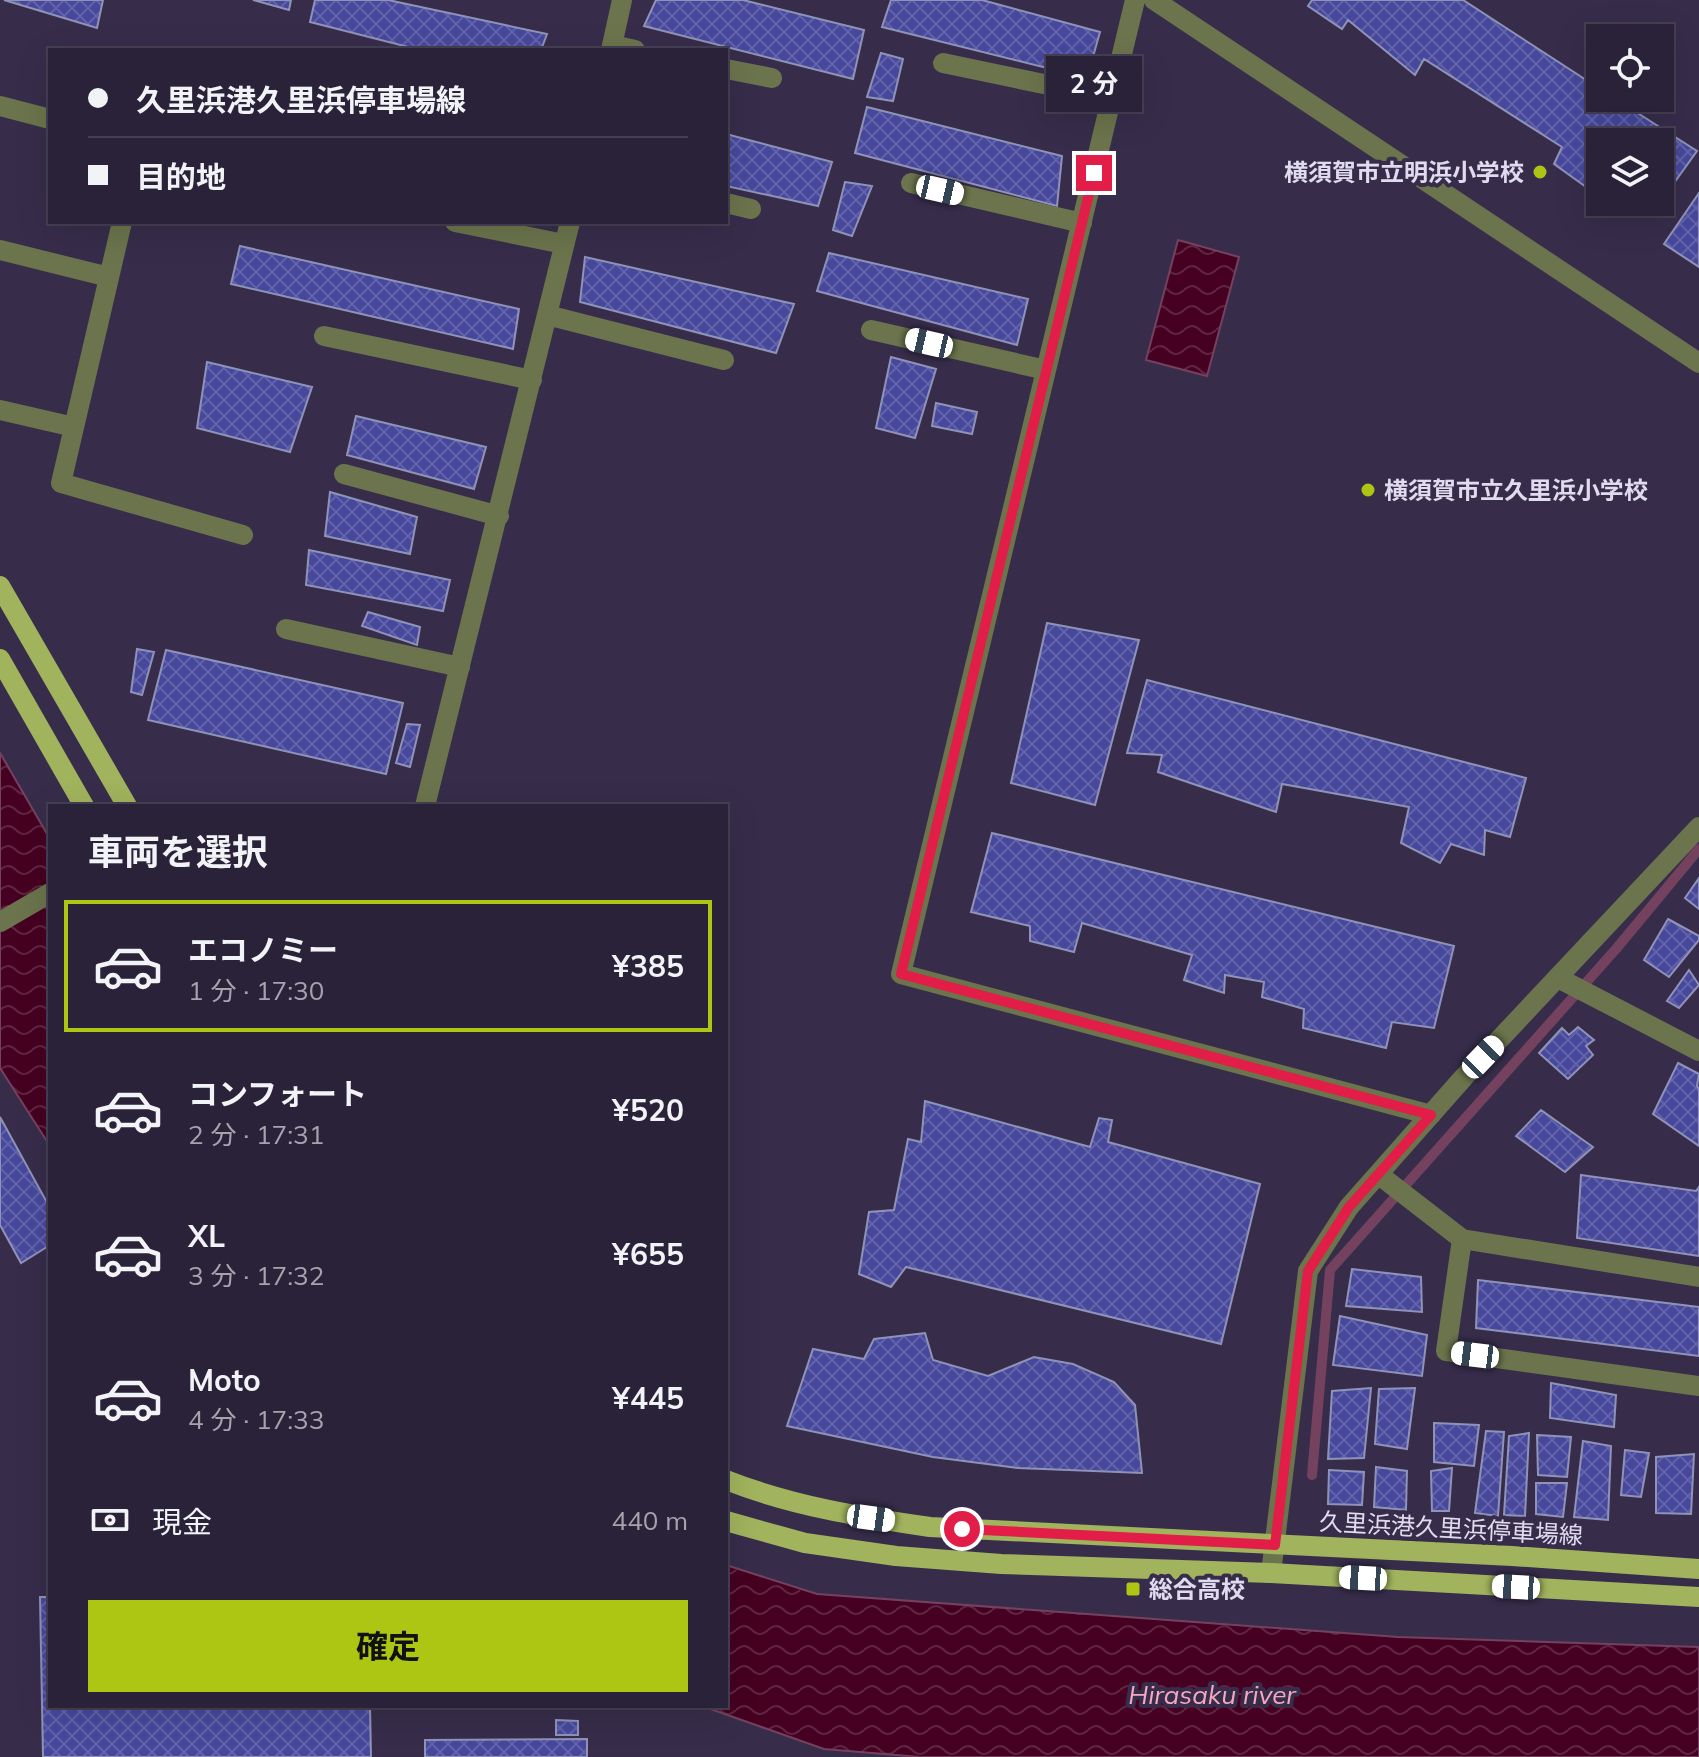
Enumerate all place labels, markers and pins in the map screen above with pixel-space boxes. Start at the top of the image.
place label: 横須賀市立明浜小学校 [1284,157,1524,187]
marker: 横須賀市立明浜小学校 [1531,163,1549,181]
place label: 横須賀市立久里浜小学校 [1384,475,1648,505]
marker: 横須賀市立久里浜小学校 [1359,481,1377,499]
place label: 総合高校 [1149,1574,1245,1604]
marker: 総合高校 [1124,1580,1142,1598]

